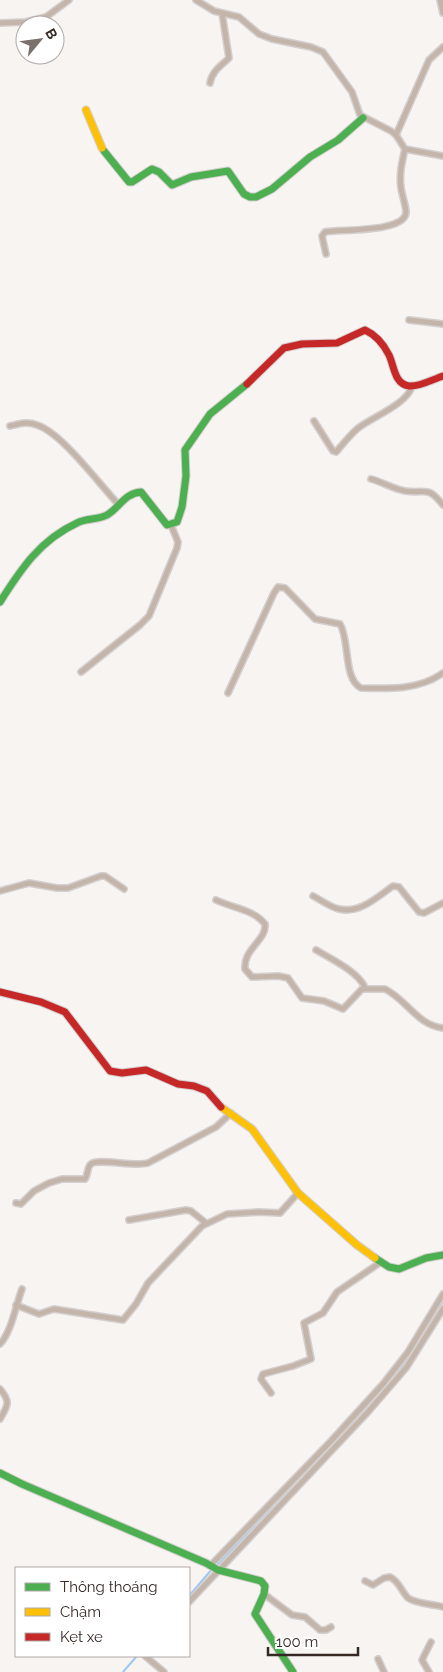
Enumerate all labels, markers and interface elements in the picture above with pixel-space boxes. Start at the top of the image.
north arrow [15,15,65,65]
text: B [42,26,61,42]
legend [15,1567,190,1657]
text: Thông thoáng [60,1578,158,1596]
text: Chậm [60,1603,101,1621]
scale bar [268,1624,358,1656]
text: Kẹt xe [60,1628,103,1646]
text: 100 m [276,1633,318,1651]

